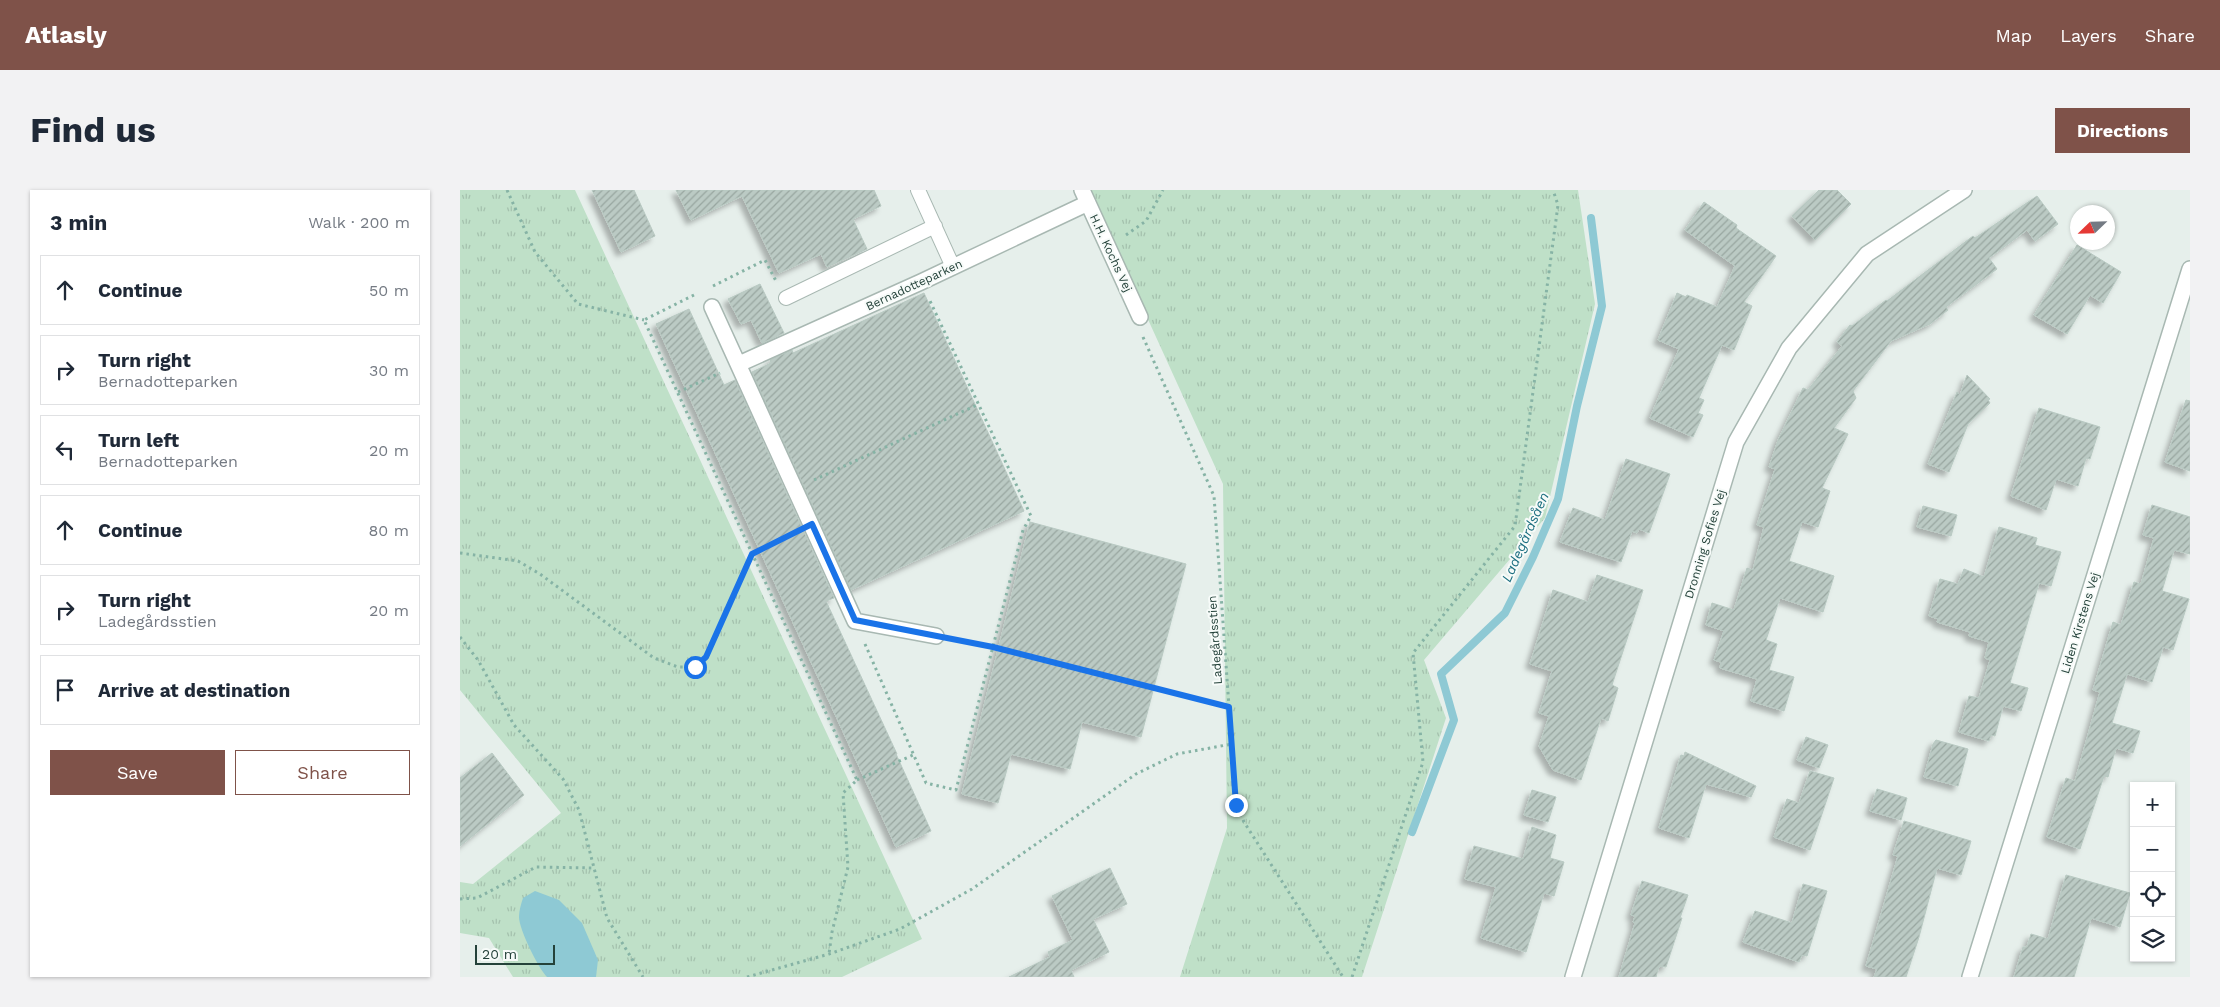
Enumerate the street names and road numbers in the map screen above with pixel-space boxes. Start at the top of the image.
street label: H.H. Kochs Vej [1087,212,1135,294]
street label: Bernadotteparken [864,256,964,314]
street label: Dronning Sofies Vej [1682,488,1728,600]
street label: Liden Kirstens Vej [2058,571,2102,675]
street label: Ladegårdsstien [1205,595,1225,685]

